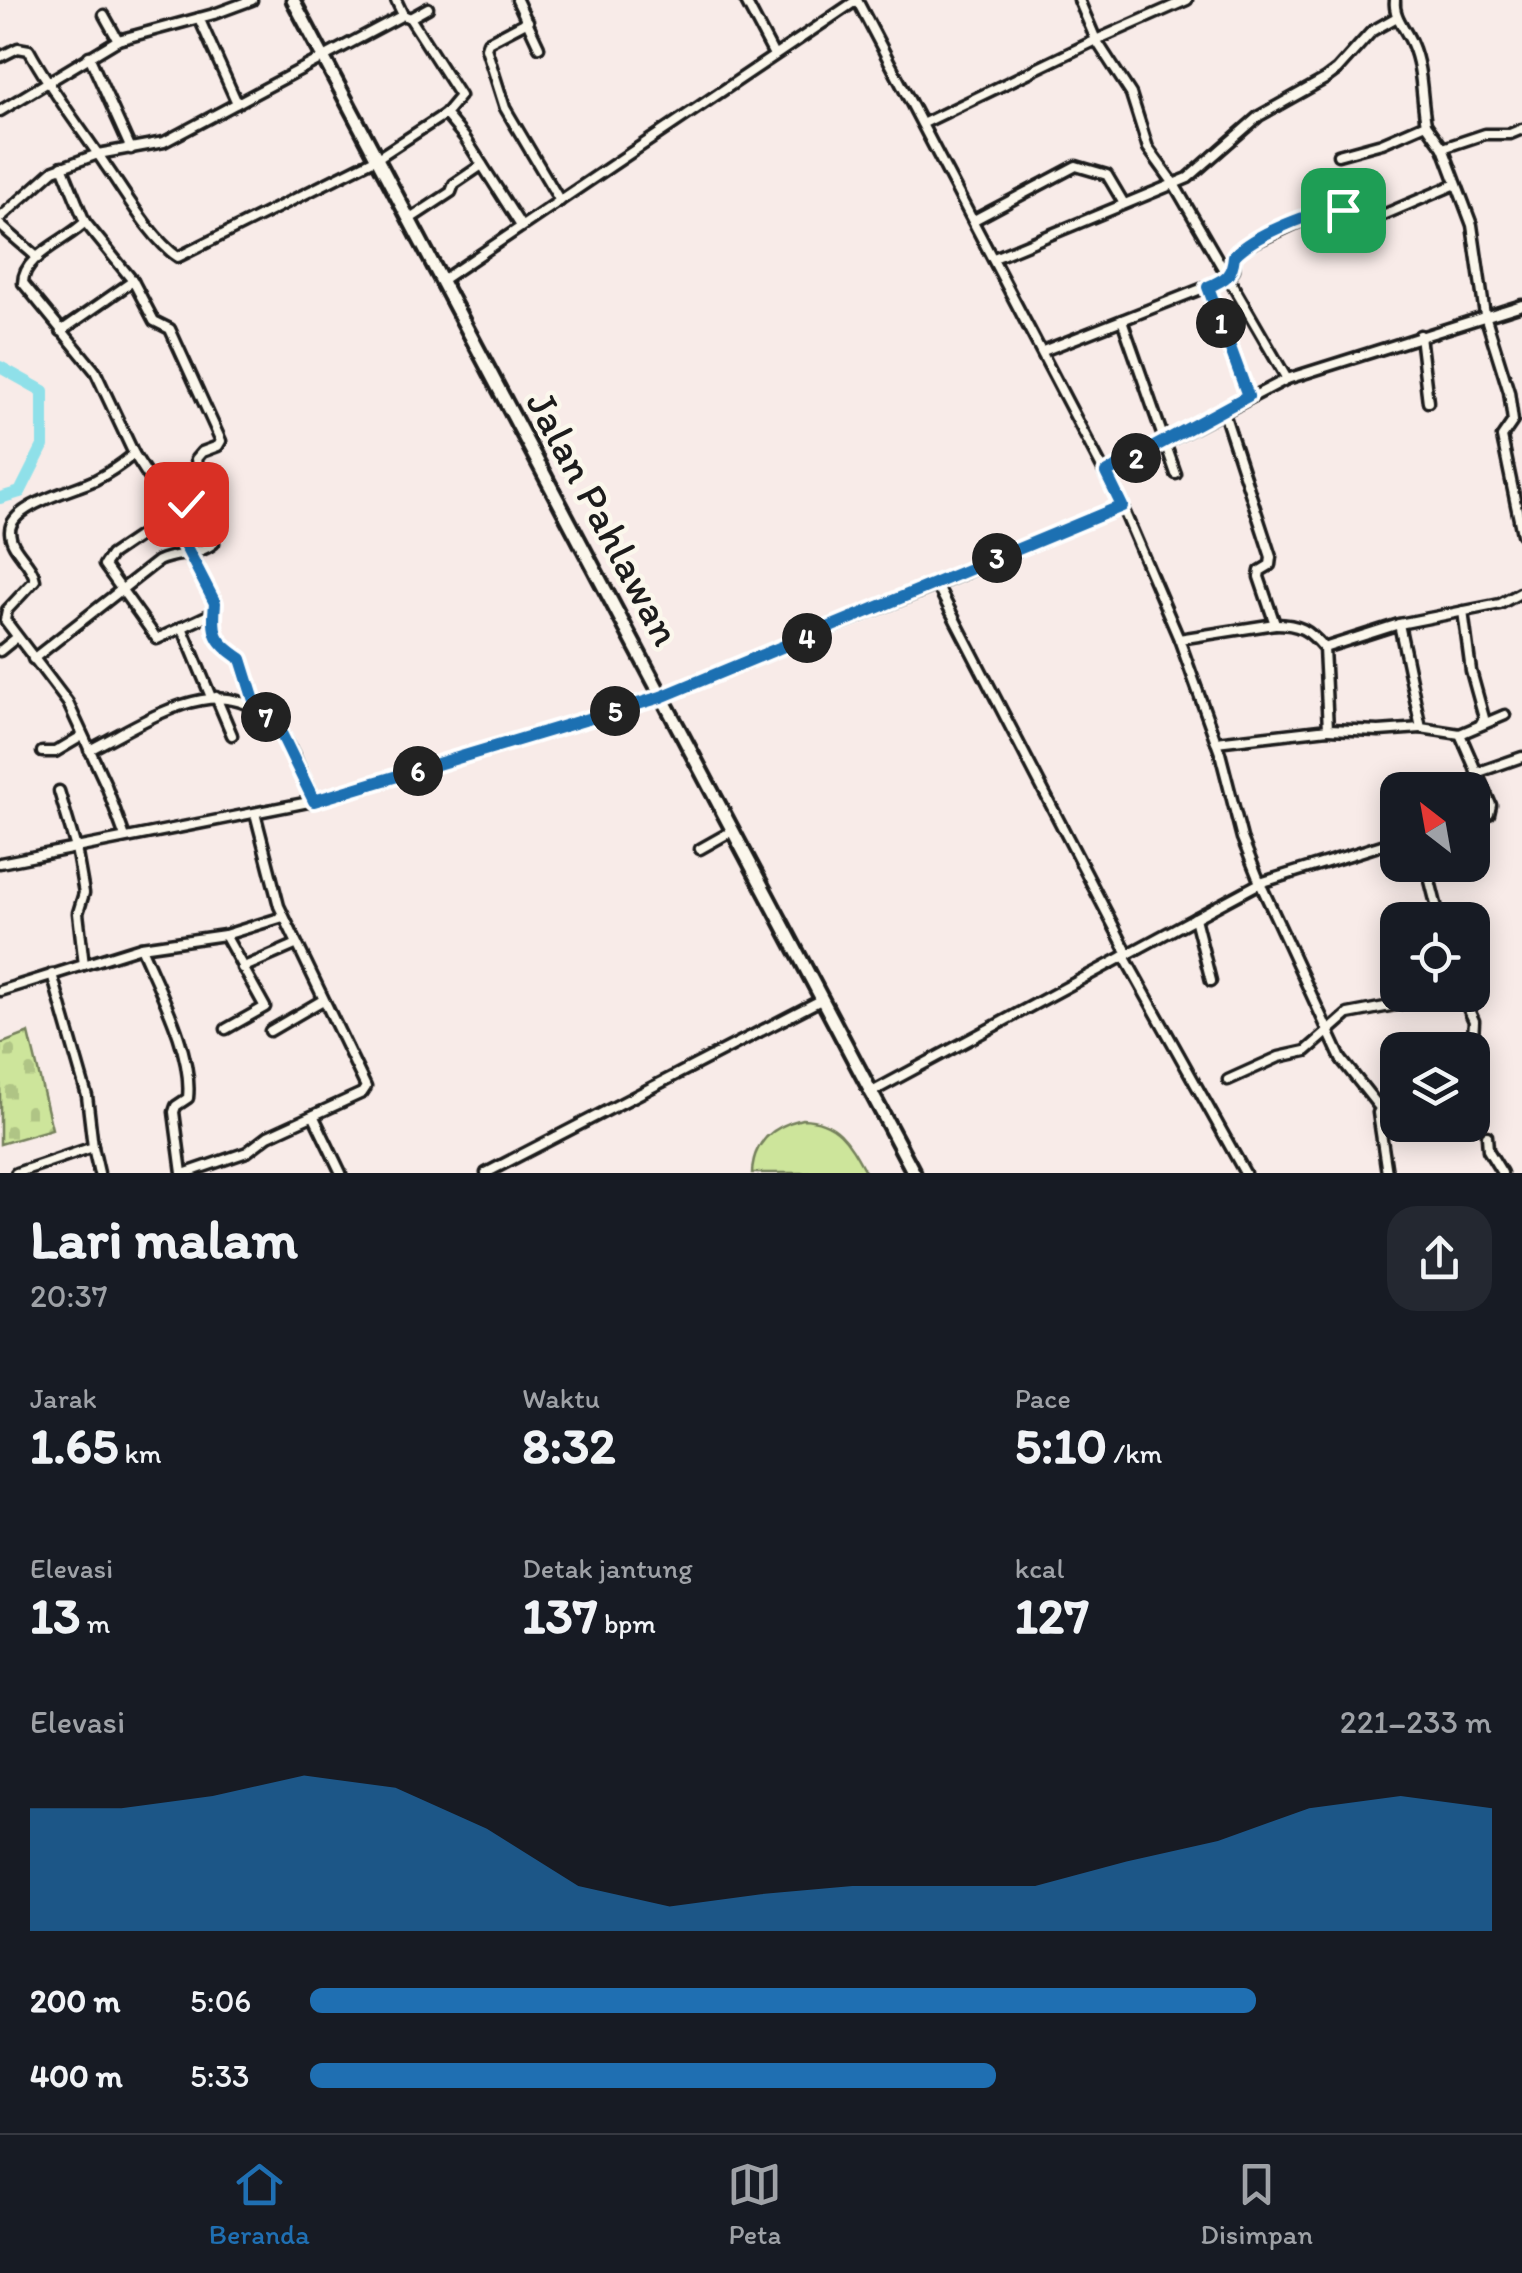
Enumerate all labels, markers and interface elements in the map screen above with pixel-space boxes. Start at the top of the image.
pin [1301,168,1386,253]
icon: arrive [1316,183,1371,238]
pin: 1 [1196,298,1246,348]
text: 1 [1215,306,1228,340]
street label: Jalan Pahlawan [516,382,692,654]
pin: 2 [1111,433,1161,483]
text: 2 [1129,441,1143,475]
pin [144,462,229,547]
icon: check [159,477,214,532]
pin: 3 [972,533,1022,583]
text: 3 [989,541,1005,575]
pin: 4 [782,613,832,663]
text: 4 [799,621,815,655]
pin: 5 [590,686,640,736]
pin: 7 [241,692,291,742]
text: 5 [608,694,622,728]
text: 7 [259,700,273,734]
pin: 6 [393,746,443,796]
text: 6 [411,754,425,788]
north arrow [1380,772,1490,882]
map controls [1380,772,1490,1142]
button: locate [1380,902,1490,1012]
button: layers [1380,1032,1490,1142]
text: Lari malam [30,1206,298,1272]
button: share [1387,1206,1492,1311]
text: 20:37 [30,1277,108,1315]
text: Jarak [30,1381,97,1415]
text: Waktu [522,1381,600,1415]
text: Pace [1015,1381,1071,1415]
text: 1.65 [30,1415,118,1476]
text: 8:32 [522,1415,616,1476]
text: 5:10 [1015,1415,1107,1476]
text: km [118,1436,162,1470]
text: /km [1107,1436,1162,1470]
text: Elevasi [30,1551,113,1585]
text: Detak jantung [522,1551,693,1585]
text: kcal [1015,1551,1064,1585]
text: 13 [30,1585,80,1646]
text: 137 [522,1585,598,1646]
text: 127 [1015,1585,1089,1646]
text: m [80,1606,110,1640]
text: bpm [598,1606,656,1640]
text: Elevasi [30,1703,125,1741]
text: 221–233 m [1340,1703,1492,1741]
text: 200 m [30,1982,120,2020]
text: 5:06 [190,1982,251,2020]
text: 400 m [30,2057,123,2095]
text: 5:33 [190,2057,250,2095]
tab: Beranda [209,2157,310,2251]
tab: Peta [727,2157,782,2251]
tab: Disimpan [1200,2157,1313,2251]

